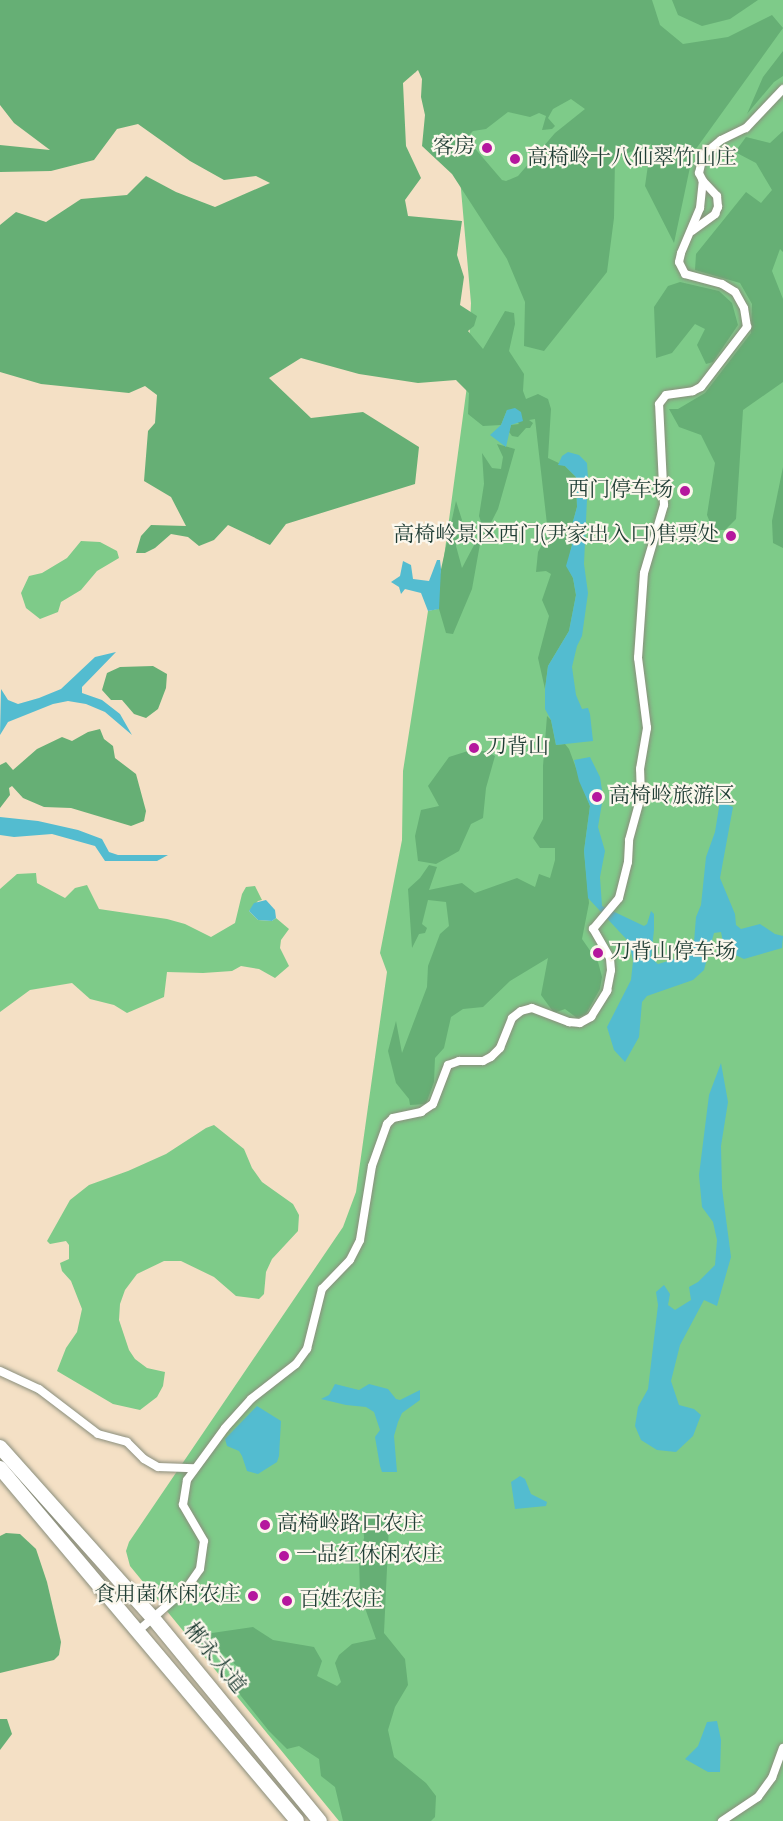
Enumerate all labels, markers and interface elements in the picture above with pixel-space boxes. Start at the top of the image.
place label: 客房 [433,135,475,161]
marker: 客房 [480,141,494,155]
place label: 高椅岭十八仙翠竹山庄 [527,146,737,172]
marker: 高椅岭十八仙翠竹山庄 [508,152,522,166]
place label: 西门停车场 [568,478,673,504]
marker: 西门停车场 [678,484,692,498]
place label: 高椅岭景区西门(尹家出入口)售票处 [393,523,719,549]
marker: 高椅岭景区西门(尹家出入口)售票处 [724,529,738,543]
place label: 刀背山 [486,735,549,761]
marker: 刀背山 [467,741,481,755]
place label: 高椅岭旅游区 [609,784,735,810]
marker: 高椅岭旅游区 [590,790,604,804]
place label: 刀背山停车场 [610,940,736,966]
marker: 刀背山停车场 [591,946,605,960]
place label: 高椅岭路口农庄 [277,1512,424,1538]
marker: 高椅岭路口农庄 [258,1518,272,1532]
place label: 一品红休闲农庄 [296,1543,443,1569]
marker: 一品红休闲农庄 [277,1549,291,1563]
place label: 食用菌休闲农庄 [94,1583,241,1609]
place label: 百姓农庄 [299,1588,383,1614]
marker: 食用菌休闲农庄 [246,1589,260,1603]
marker: 百姓农庄 [280,1594,294,1608]
street label: 郴永大道 [178,1618,250,1700]

